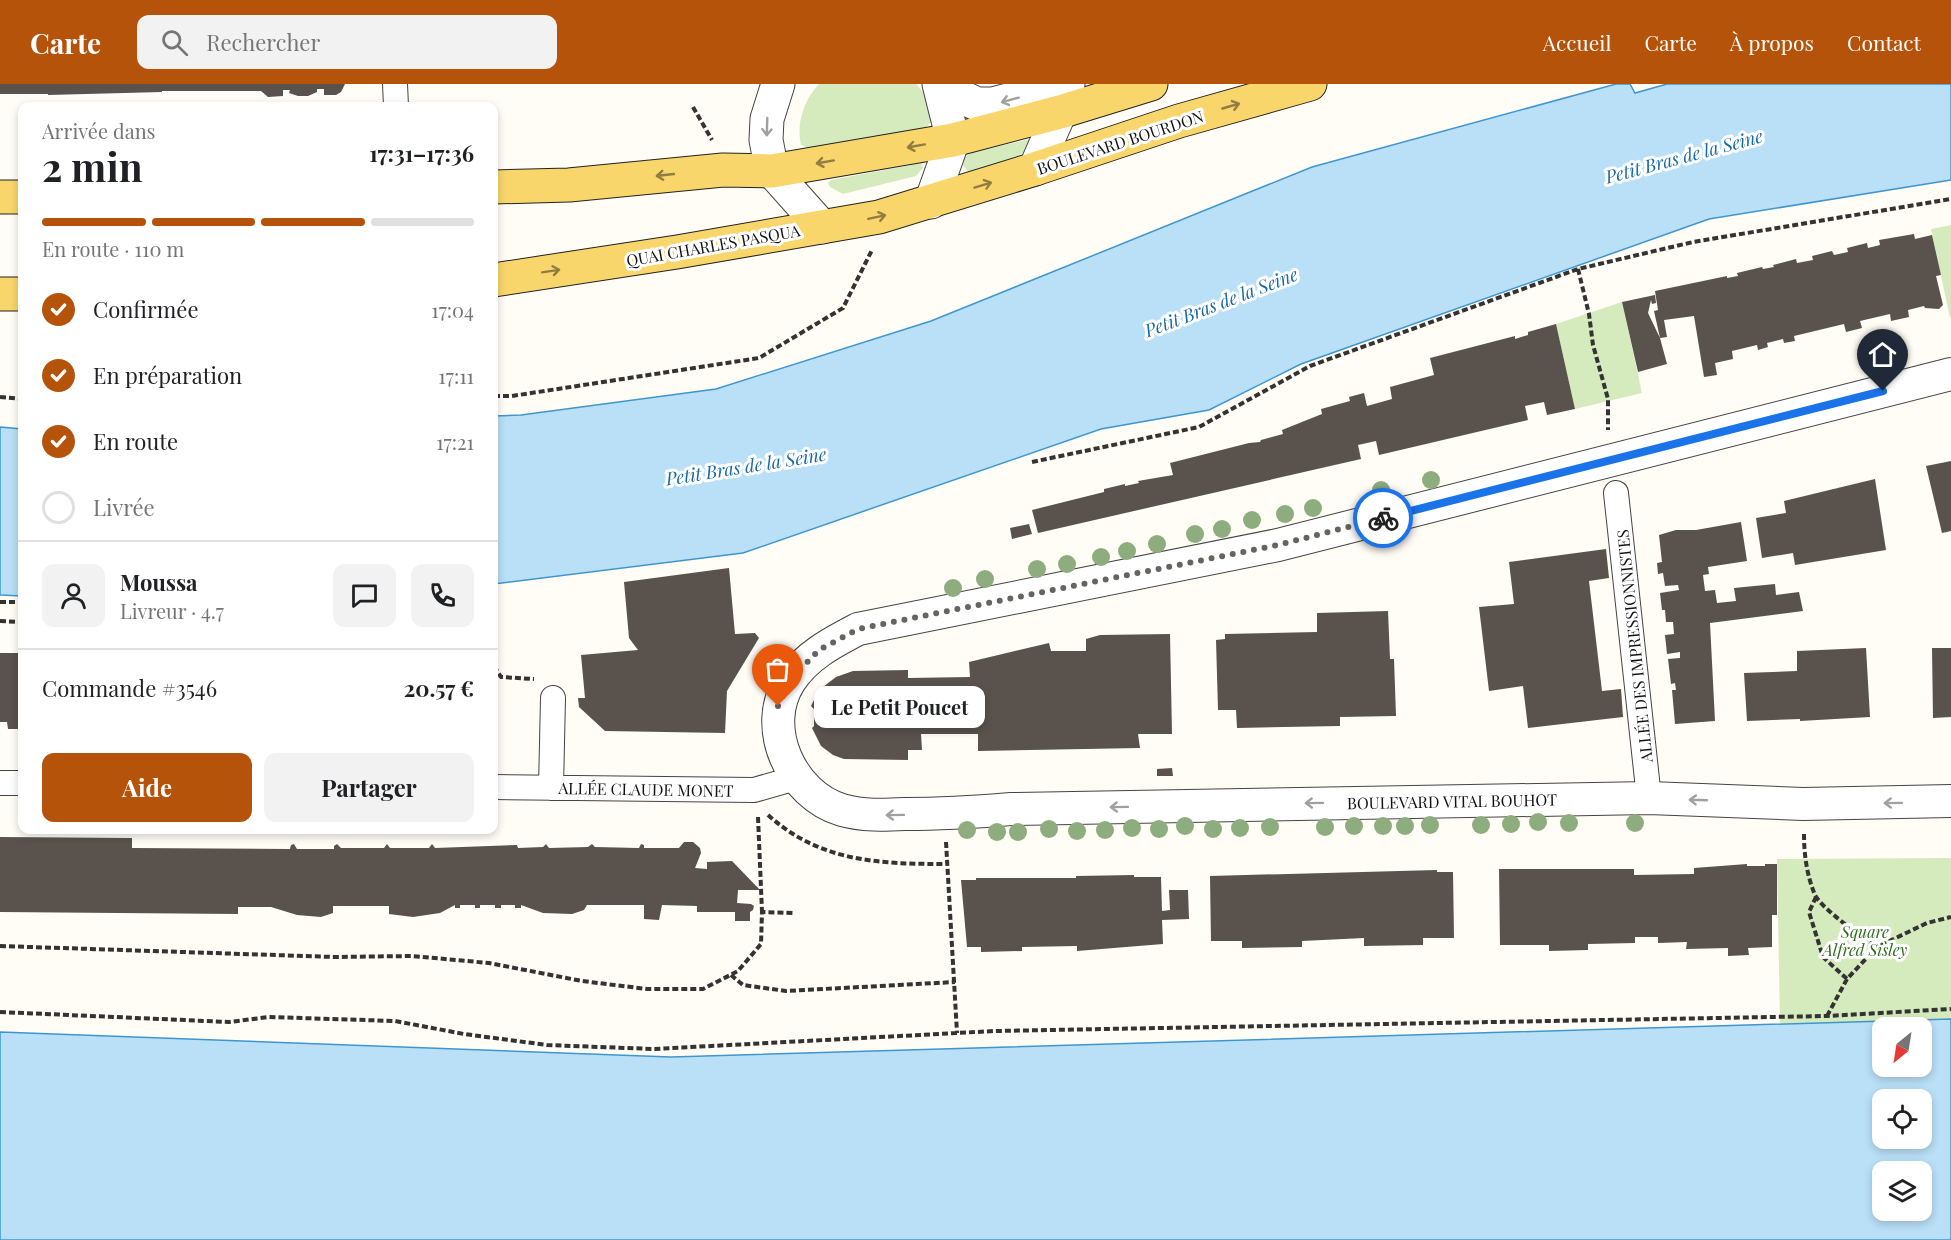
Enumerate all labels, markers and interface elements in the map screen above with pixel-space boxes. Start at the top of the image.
search box [137,15,557,69]
text: Carte [30,24,101,61]
icon: search [158,26,191,59]
text: Rechercher [206,27,320,57]
text: Accueil [1543,28,1611,56]
text: Carte [1644,28,1697,56]
text: À propos [1730,28,1814,56]
text: Contact [1847,28,1921,56]
one-way arrow [1001,94,1020,106]
one-way arrow [1221,100,1240,112]
street label: BOULEVARD BOURDON [1034,105,1206,179]
one-way arrow [761,116,773,136]
text: Arrivée dans [42,117,156,144]
water label: Petit Bras de la Seine [1602,123,1766,189]
text: 17:31–17:36 [369,138,474,168]
text: 2 min [42,140,143,192]
one-way arrow [907,141,926,152]
one-way arrow [816,156,836,167]
one-way arrow [655,170,675,181]
one-way arrow [973,179,992,190]
one-way arrow [867,210,886,222]
street label: QUAI CHARLES PASQUA [624,219,802,271]
text: En route · 110 m [42,235,184,262]
water label: Petit Bras de la Seine [1140,262,1301,343]
one-way arrow [541,266,561,277]
icon: check [42,293,75,326]
text: Confirmée [93,294,199,324]
text: 17:04 [431,296,474,323]
pin [1857,329,1908,391]
icon: home [1866,338,1899,371]
icon: check [42,359,75,392]
text: En préparation [93,360,242,390]
text: 17:11 [438,362,474,389]
icon: check [42,425,75,458]
text: En route [93,426,178,456]
text: 17:21 [436,428,474,455]
water label: Petit Bras de la Seine [663,441,828,491]
courier [1353,488,1413,548]
text: Livrée [93,492,155,522]
icon: bike [1367,502,1400,535]
street label: ALLÉE DES IMPRESSIONNISTES [1611,529,1657,764]
button: person [42,564,105,627]
button: chat [333,564,396,627]
button: phone [411,564,474,627]
text: Moussa [120,567,197,597]
text: Livreur · 4.7 [120,597,224,624]
pin [752,644,803,706]
icon: bag [761,653,794,686]
text: Commande #3546 [42,673,217,703]
text: 20.57 € [404,673,474,703]
callout: Le Petit Poucet [814,685,985,727]
text: Le Petit Poucet [831,693,968,720]
button: Aide [42,753,252,822]
button: Partager [264,753,474,822]
street label: ALLÉE CLAUDE MONET [557,777,734,801]
street label: BOULEVARD VITAL BOUHOT [1347,789,1557,813]
one-way arrow [1688,794,1708,805]
one-way arrow [1304,797,1324,809]
one-way arrow [1883,797,1903,808]
one-way arrow [1109,801,1129,813]
one-way arrow [886,809,906,820]
park label: Square Alfred Sisley [1821,921,1908,960]
north arrow [1872,1017,1932,1077]
map controls [1872,1017,1932,1221]
button: locate [1872,1089,1932,1149]
button: layers [1872,1161,1932,1221]

